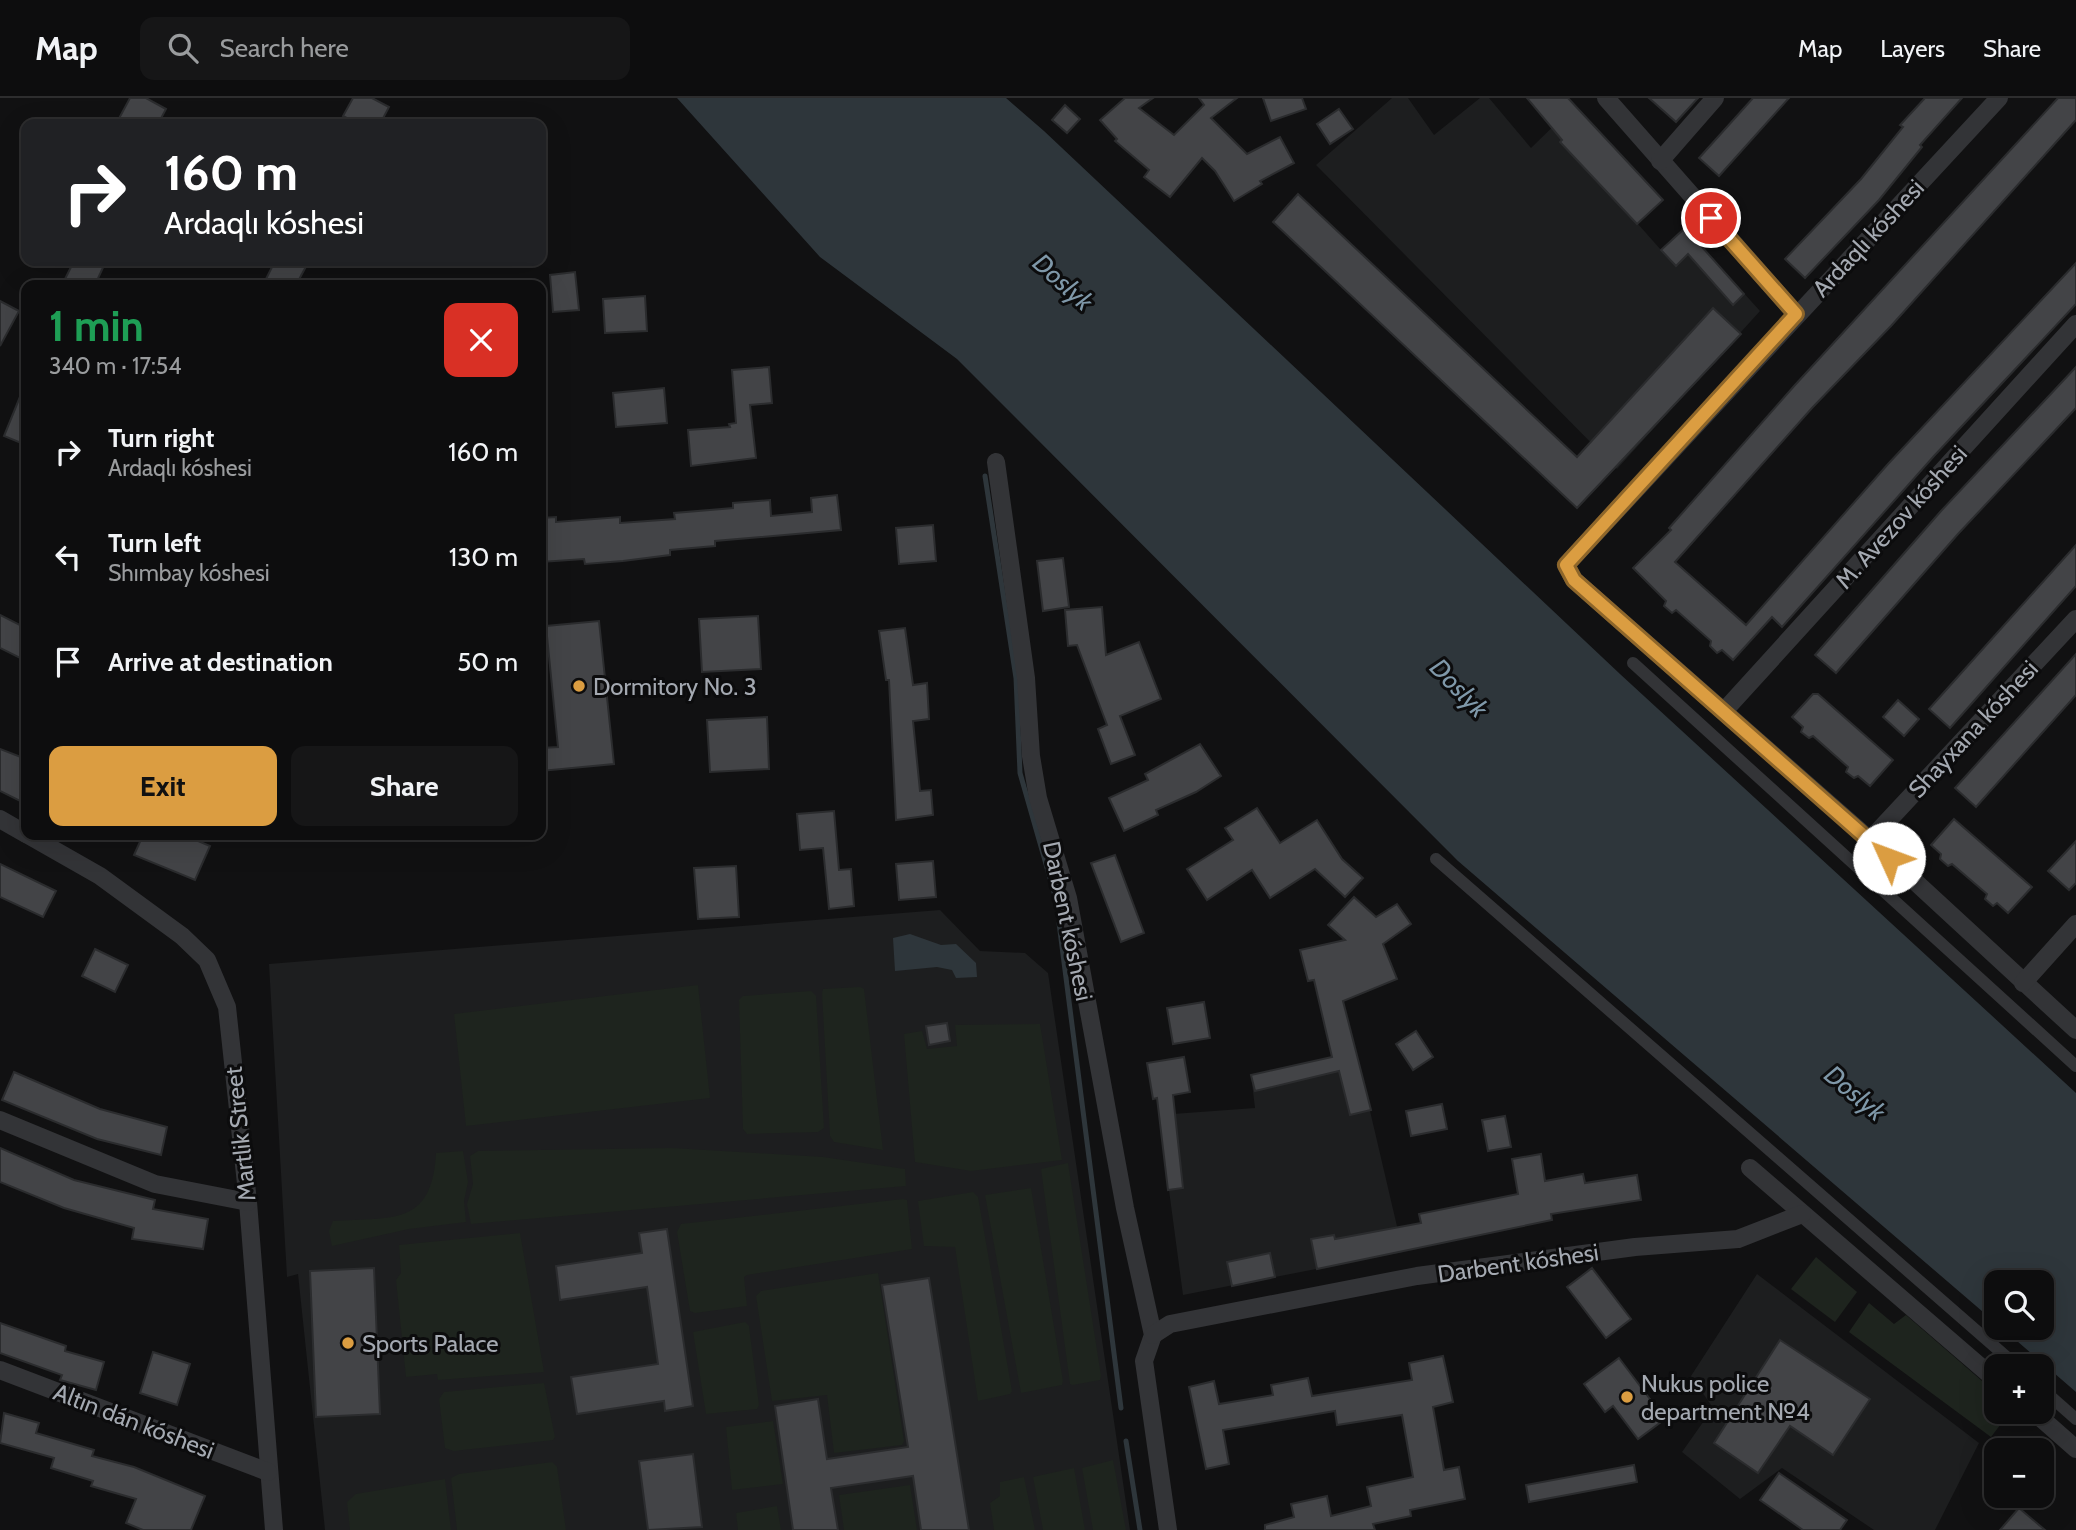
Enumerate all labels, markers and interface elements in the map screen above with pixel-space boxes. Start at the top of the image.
search box [140,17,630,80]
text: Map [35,28,98,68]
icon: search [164,29,202,67]
text: Search here [220,32,349,64]
text: Map [1798,34,1842,63]
text: Layers [1880,34,1945,63]
text: Share [1983,34,2041,63]
text: 160 m [164,143,298,202]
icon: right [49,147,140,238]
street label: Ardaqlı kóshesi [1806,173,1930,303]
pin [1681,188,1741,248]
icon: arrive [1692,199,1730,237]
text: Ardaqlı kóshesi [164,203,364,242]
water label: Doslyk [1026,247,1100,318]
text: 1 min [49,300,144,352]
button: close [444,303,518,377]
text: 340 m · 17:54 [49,352,182,380]
text: Turn right [108,422,214,454]
icon: right [49,433,87,471]
text: 160 m [448,436,518,468]
street label: M. Avezov kóshesi [1829,439,1973,595]
text: Ardaqlı kóshesi [108,454,252,482]
text: Turn left [108,527,201,559]
icon: left [49,538,87,576]
text: 130 m [449,541,518,573]
text: Shımbay kóshesi [108,559,270,587]
icon: arrive [49,643,87,681]
text: Arrive at destination [108,646,333,678]
text: 50 m [457,646,518,678]
water label: Doslyk [1423,652,1495,725]
street label: Shayxana kóshesi [1902,654,2044,804]
place label: Dormitory No. 3 [593,672,757,701]
marker: Dormitory No. 3 [571,678,587,694]
button: Exit [49,746,277,826]
button: Share [291,746,518,826]
position arrow [1852,821,1926,895]
street label: Darbent kóshesi [1037,839,1099,1003]
water label: Doslyk [1818,1058,1893,1128]
street label: Martlik Street [219,1065,261,1203]
street label: Darbent kóshesi [1436,1237,1600,1289]
map controls [1984,1270,2054,1508]
button: search [1984,1270,2054,1340]
place label: Sports Palace [362,1329,499,1358]
marker: Sports Palace [340,1335,356,1351]
button: + [1984,1354,2054,1424]
place label: Nukus police department №4 [1641,1369,1810,1426]
street label: Altın dán kóshesi [50,1377,218,1465]
marker: Nukus police department №4 [1619,1389,1635,1405]
button: − [1984,1438,2054,1508]

